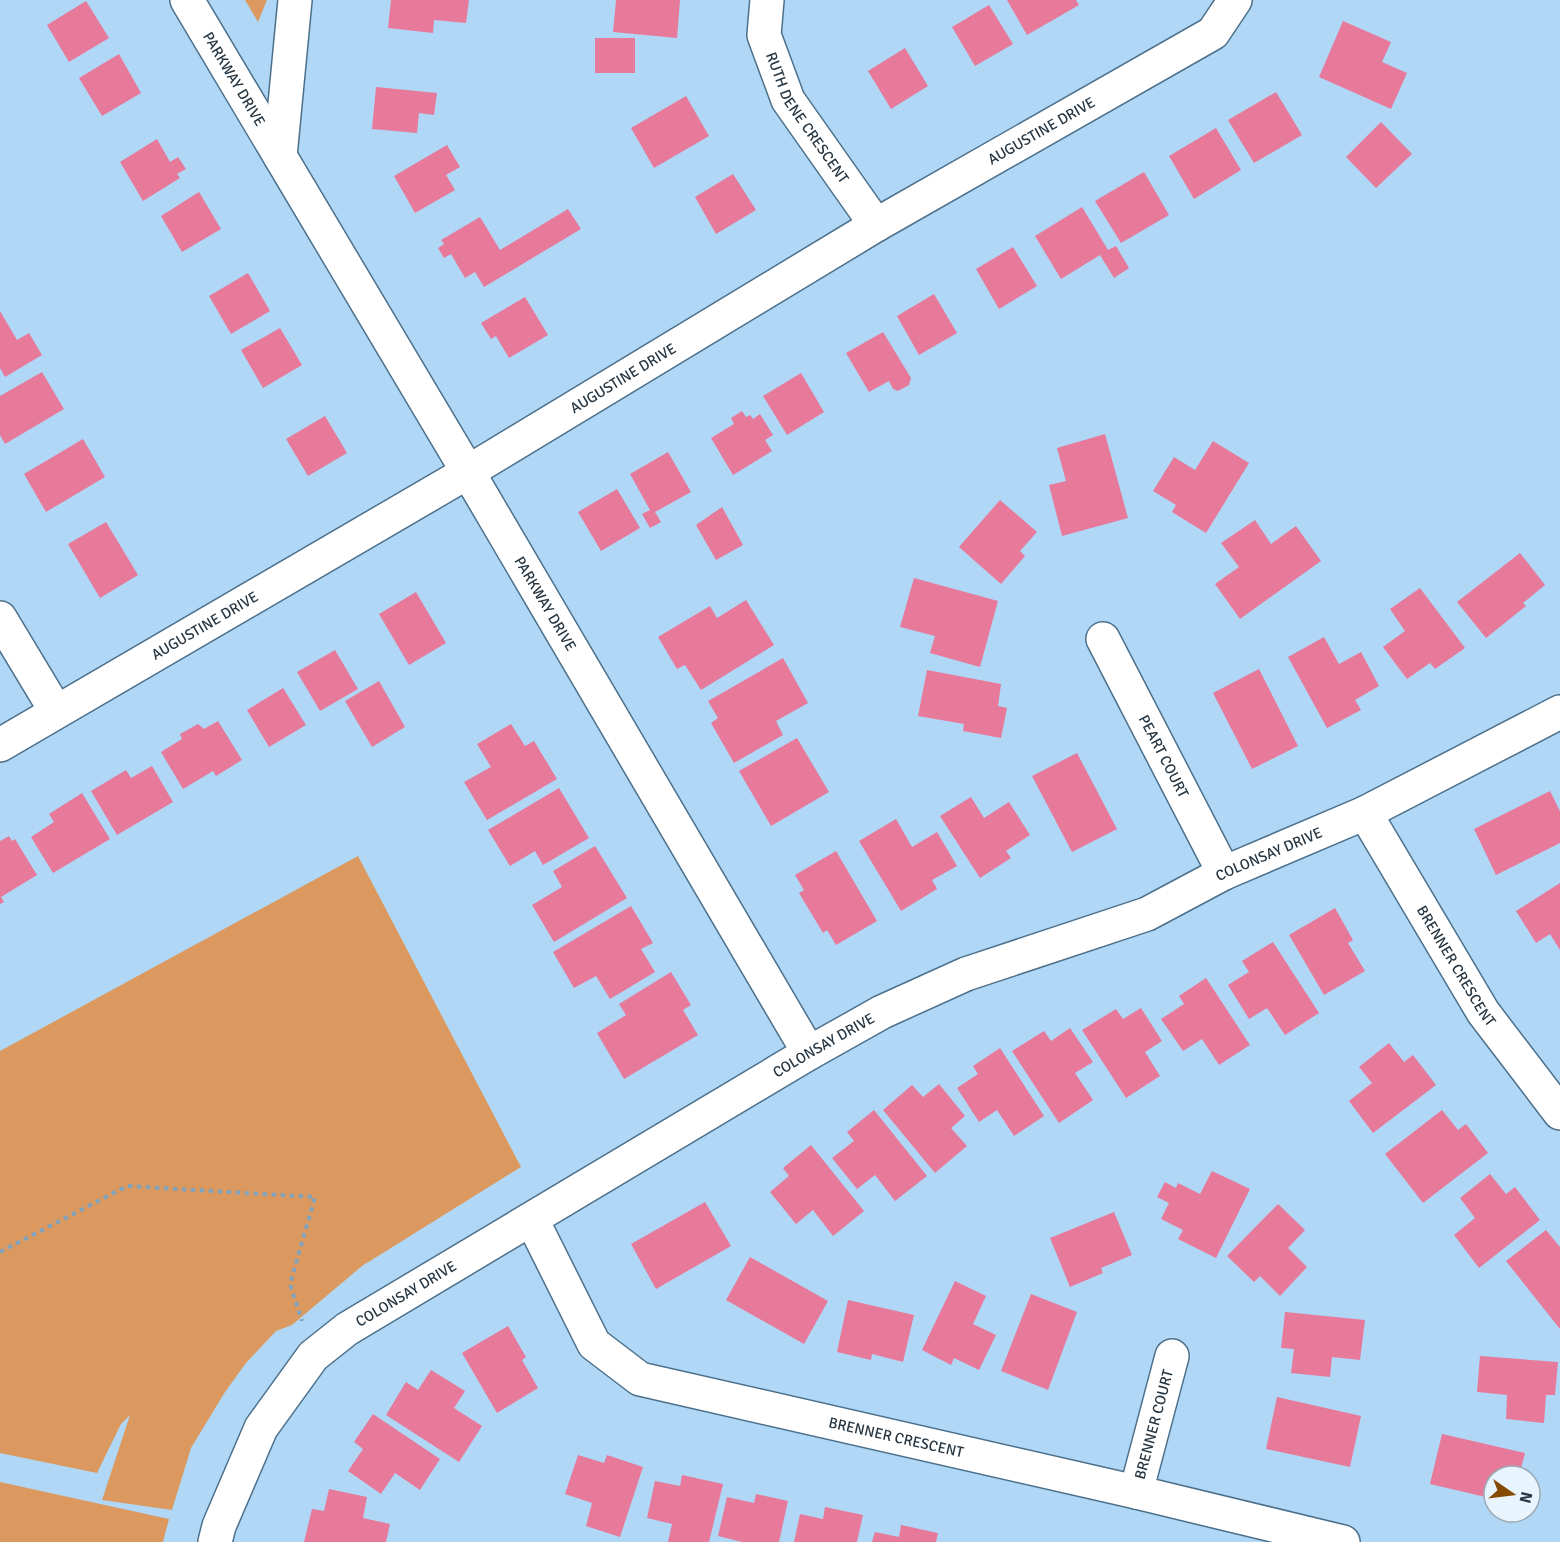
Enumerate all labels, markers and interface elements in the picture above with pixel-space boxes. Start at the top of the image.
street label: PARKWAY DRIVE [199,29,269,129]
street label: RUTH DENE CRESCENT [762,50,853,187]
street label: AUGUSTINE DRIVE [984,93,1098,168]
street label: AUGUSTINE DRIVE [567,339,679,417]
street label: PARKWAY DRIVE [511,553,580,654]
street label: AUGUSTINE DRIVE [148,587,261,664]
street label: PEART COURT [1135,712,1193,801]
street label: COLONSAY DRIVE [1212,823,1325,885]
street label: BRENNER CRESCENT [1413,902,1500,1030]
street label: COLONSAY DRIVE [770,1009,878,1082]
street label: COLONSAY DRIVE [352,1257,460,1331]
street label: BRENNER COURT [1131,1367,1177,1481]
street label: BRENNER CRESCENT [827,1413,966,1462]
north arrow [1482,1464,1542,1524]
text: N [1515,1490,1537,1505]

